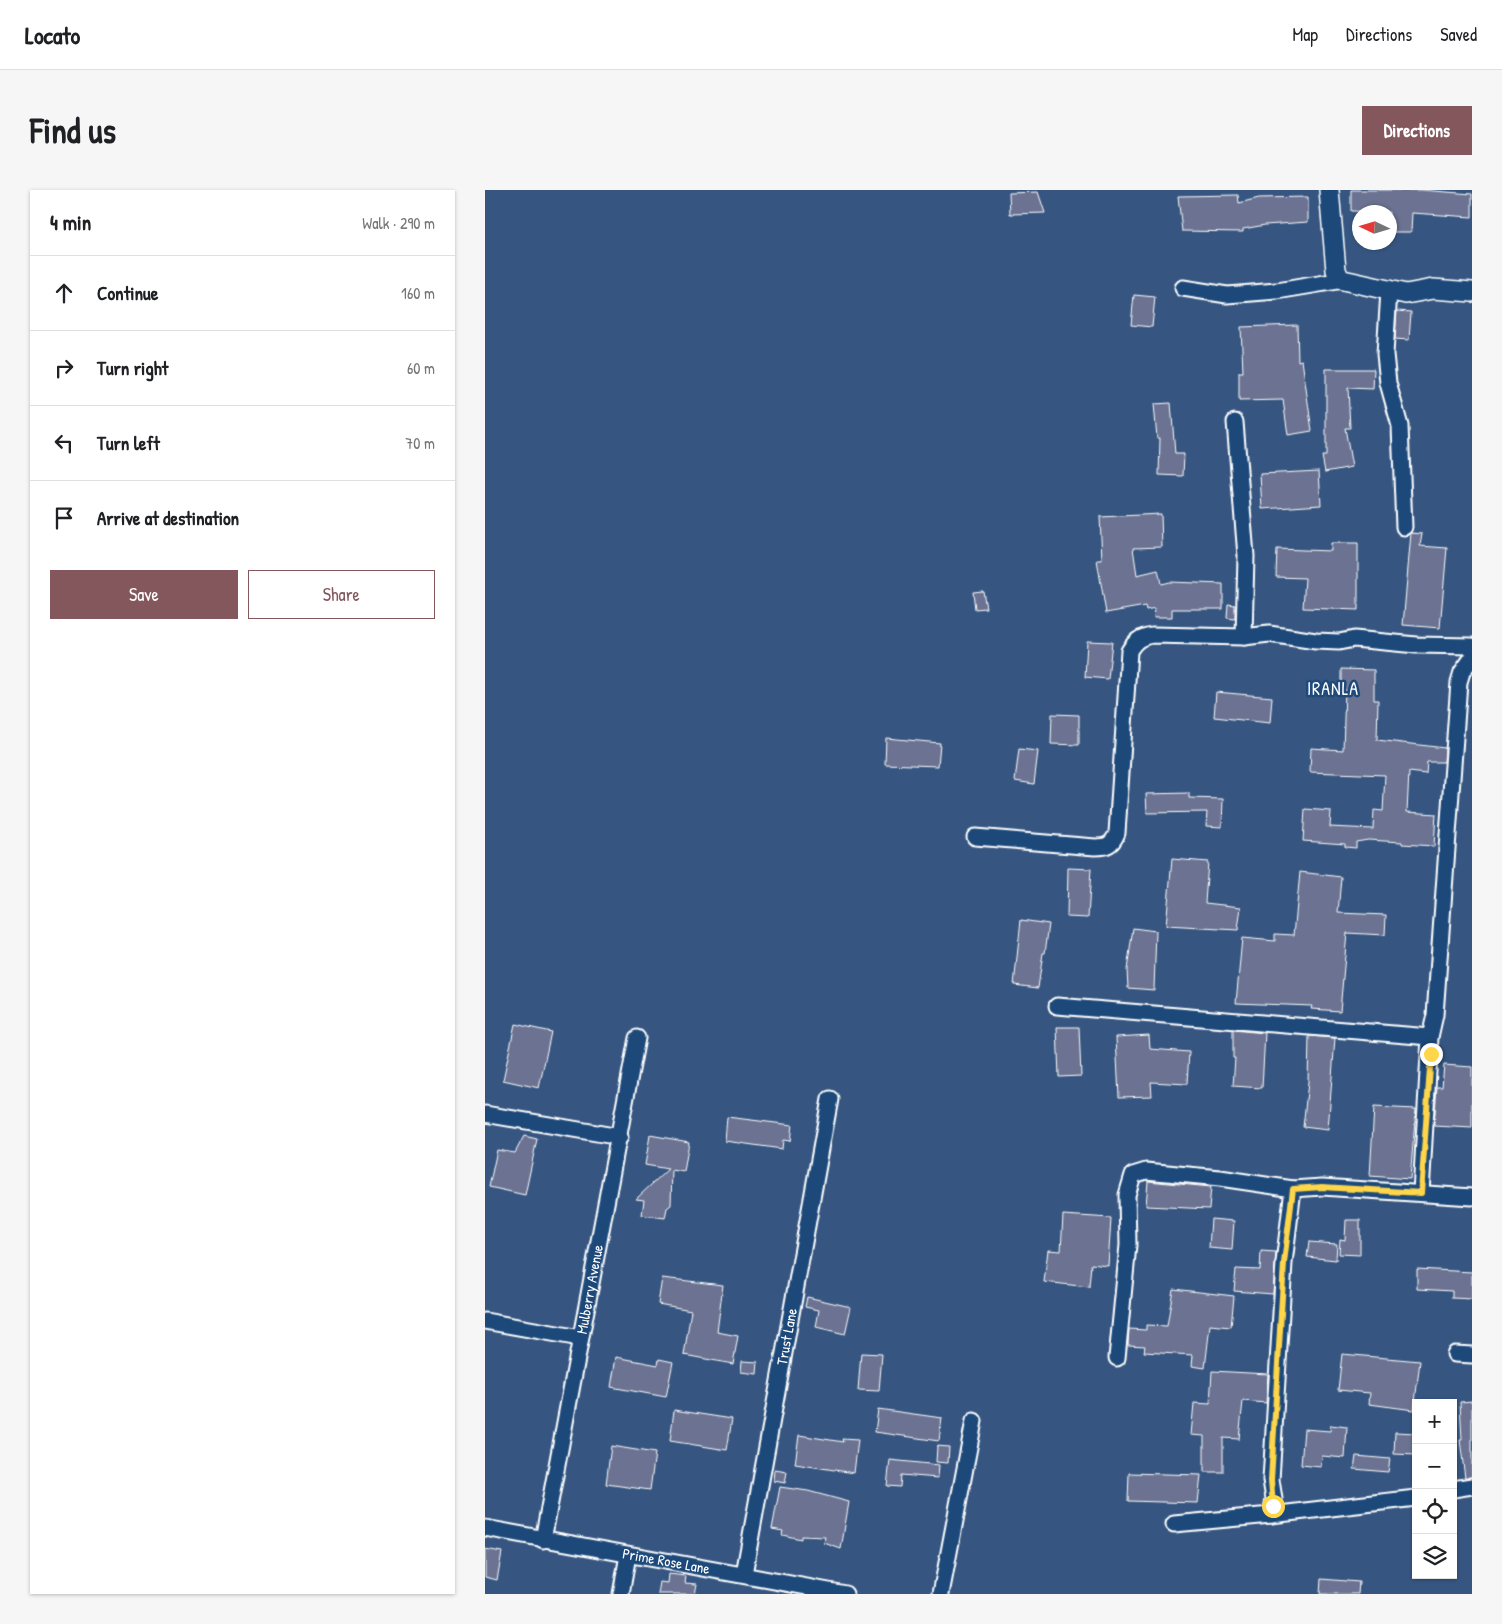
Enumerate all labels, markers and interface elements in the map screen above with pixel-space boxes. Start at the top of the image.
text: Locato [25,19,80,51]
text: Map [1293,22,1318,47]
text: Directions [1346,22,1412,47]
text: Saved [1440,22,1477,47]
button: Directions [1362,106,1472,155]
text: Find us [30,107,116,154]
north arrow [1352,205,1397,250]
text: 4 min [50,208,91,237]
text: Walk · 290 m [362,212,435,234]
icon: ahead [50,279,78,307]
text: Continue [97,280,158,306]
text: 160 m [401,282,435,304]
icon: right [50,354,78,382]
text: Turn right [97,355,168,381]
text: 60 m [407,357,435,379]
icon: left [50,429,78,457]
text: Turn left [97,430,160,456]
text: 70 m [405,432,435,454]
icon: arrive [50,504,78,532]
text: Arrive at destination [97,505,239,531]
button: Save [50,570,238,619]
button: Share [248,570,435,619]
district label: IRANLA [1307,676,1359,701]
route end [1420,1043,1443,1066]
street label: Mulberry Avenue [571,1243,608,1336]
street label: Trust Lane [771,1307,802,1367]
map controls [1412,1399,1457,1579]
button: + [1412,1399,1457,1444]
button: − [1412,1444,1457,1489]
button: locate [1412,1489,1457,1534]
route start [1262,1495,1285,1518]
button: layers [1412,1534,1457,1579]
street label: Prime Rose Lane [621,1542,711,1579]

